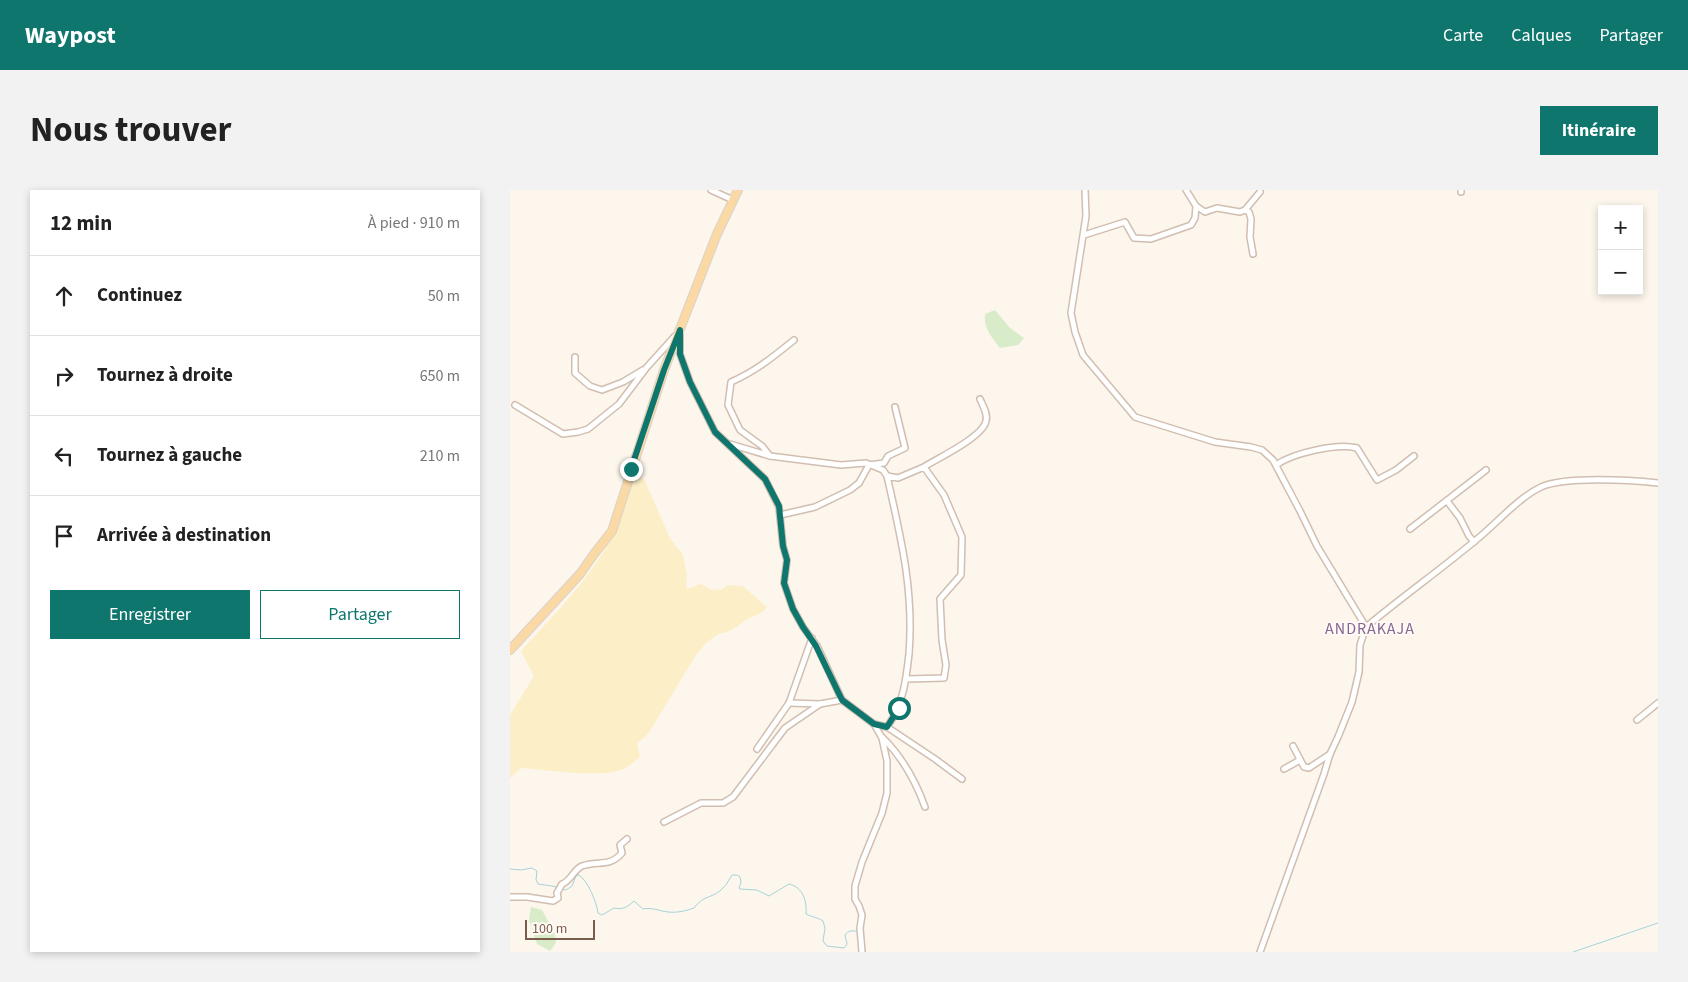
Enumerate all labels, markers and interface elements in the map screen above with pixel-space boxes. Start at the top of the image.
text: Waypost [25,18,116,53]
text: Carte [1443,23,1483,48]
text: Calques [1511,23,1571,48]
text: Partager [1599,23,1663,48]
text: Nous trouver [30,105,231,155]
button: Itinéraire [1540,106,1658,155]
map controls [1598,205,1643,295]
button: + [1598,205,1643,250]
text: 12 min [50,208,112,238]
text: À pied · 910 m [368,212,460,234]
button: − [1598,250,1643,295]
icon: ahead [50,282,78,310]
text: Continuez [97,282,182,309]
text: 50 m [428,285,460,307]
icon: right [50,362,78,390]
text: Tournez à droite [97,362,233,389]
text: 650 m [420,365,460,387]
icon: left [50,442,78,470]
text: Tournez à gauche [97,442,242,469]
text: 210 m [420,445,460,467]
route end [620,458,643,481]
icon: arrive [50,522,78,550]
text: Arrivée à destination [97,522,271,549]
button: Enregistrer [50,590,250,639]
button: Partager [260,590,460,639]
district label: ANDRAKAJA [1325,618,1415,640]
route start [888,697,911,720]
scale bar [525,917,595,940]
text: 100 m [532,919,567,939]

